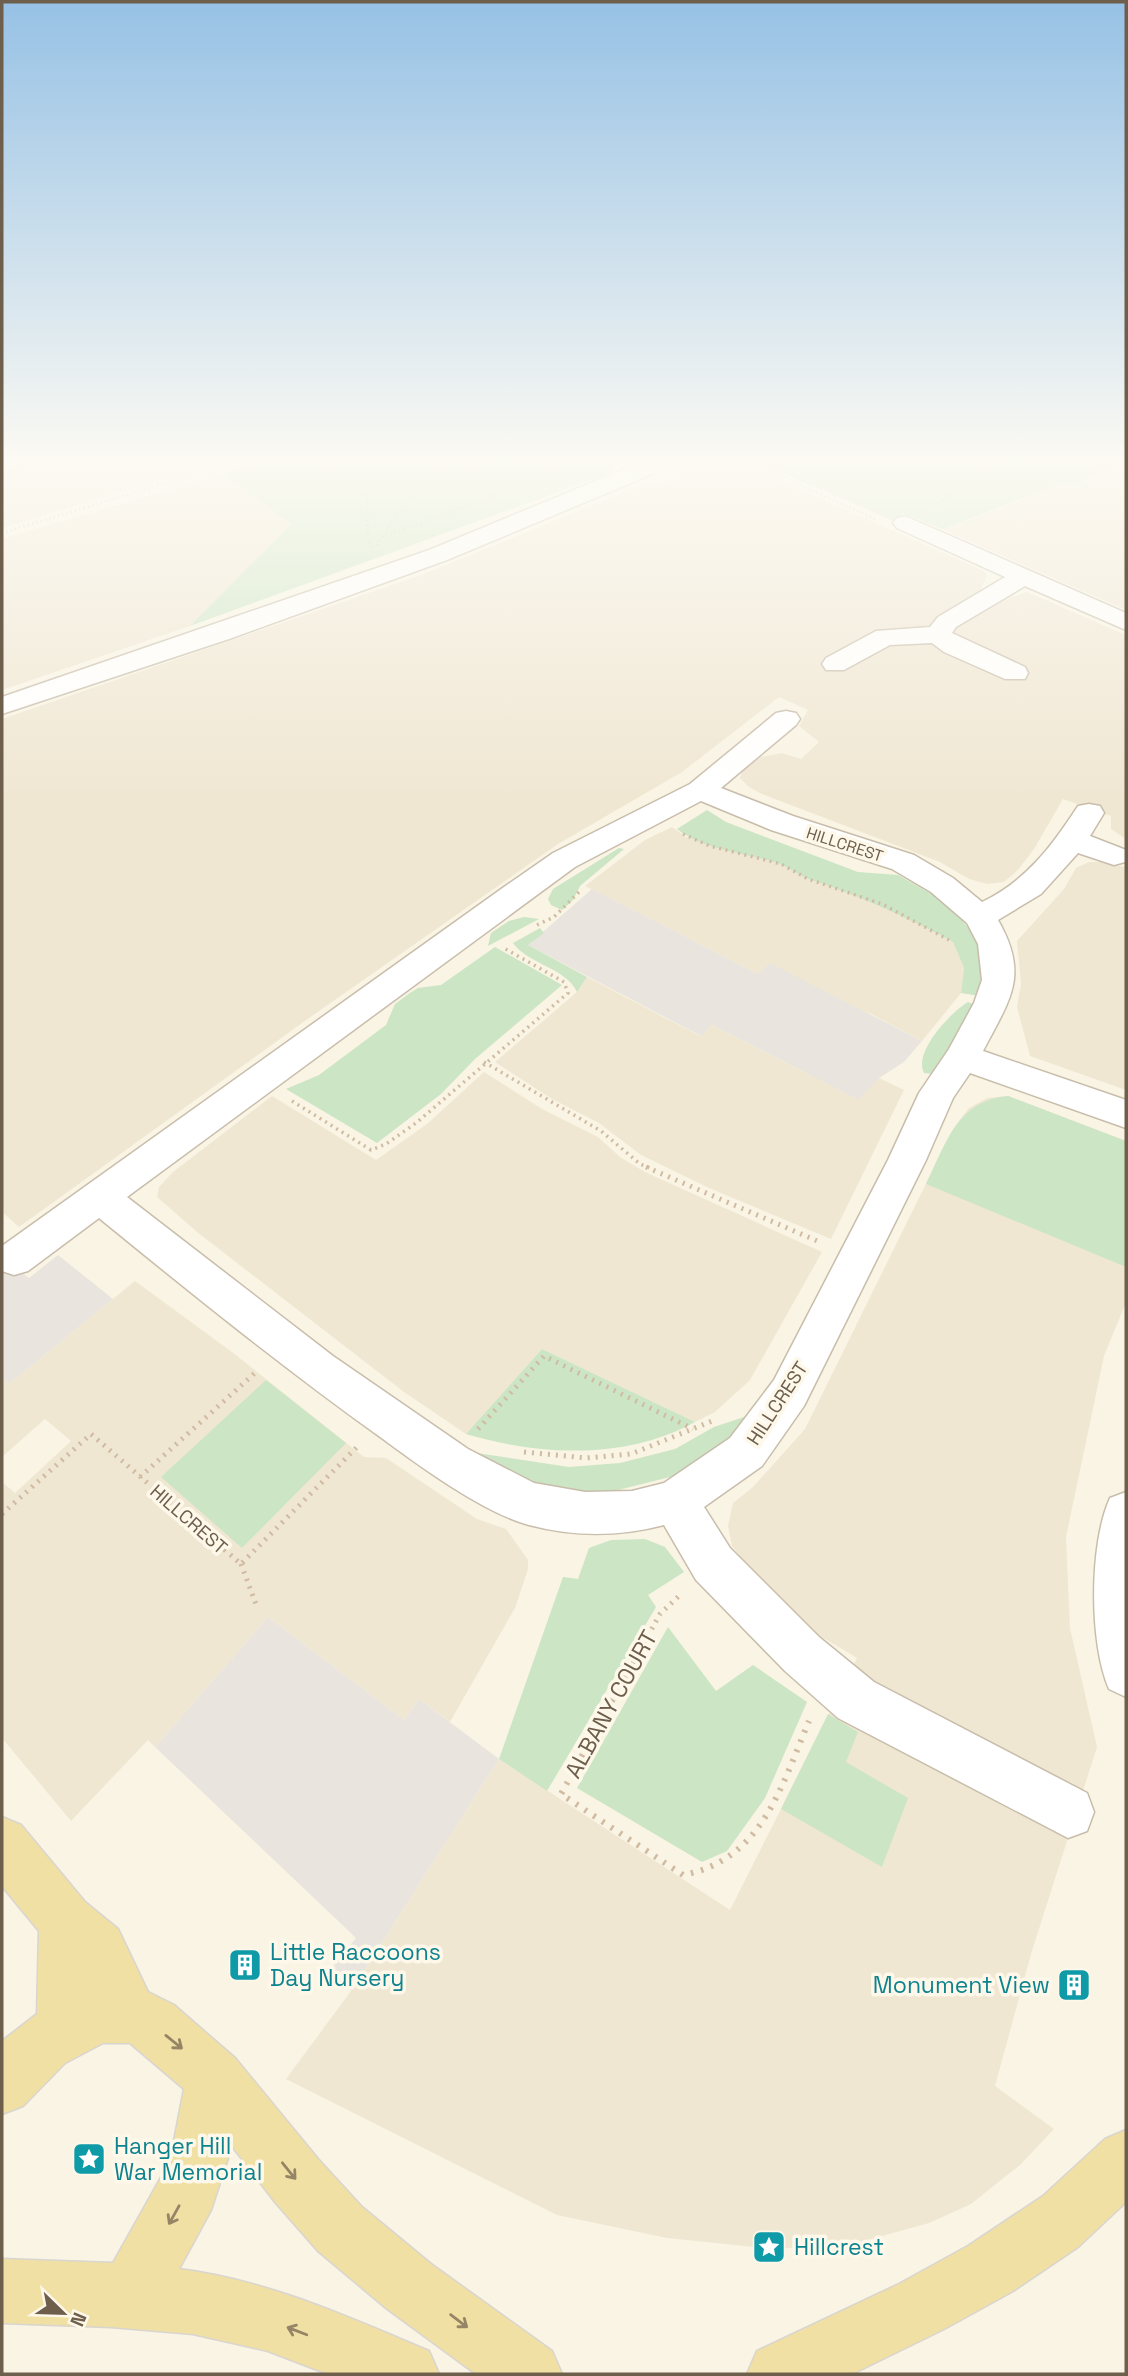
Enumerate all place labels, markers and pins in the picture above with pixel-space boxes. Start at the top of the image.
place label: Little Raccoons Day Nursery [270,1937,441,1993]
building icon: Little Raccoons Day Nursery [226,1946,264,1984]
building icon: Monument View [1055,1966,1093,2004]
place label: Monument View [873,1970,1050,2000]
place label: Hanger Hill War Memorial [114,2131,262,2187]
place icon: Hanger Hill War Memorial [70,2140,108,2178]
place icon: Hillcrest [750,2228,788,2266]
place label: Hillcrest [794,2232,884,2262]

